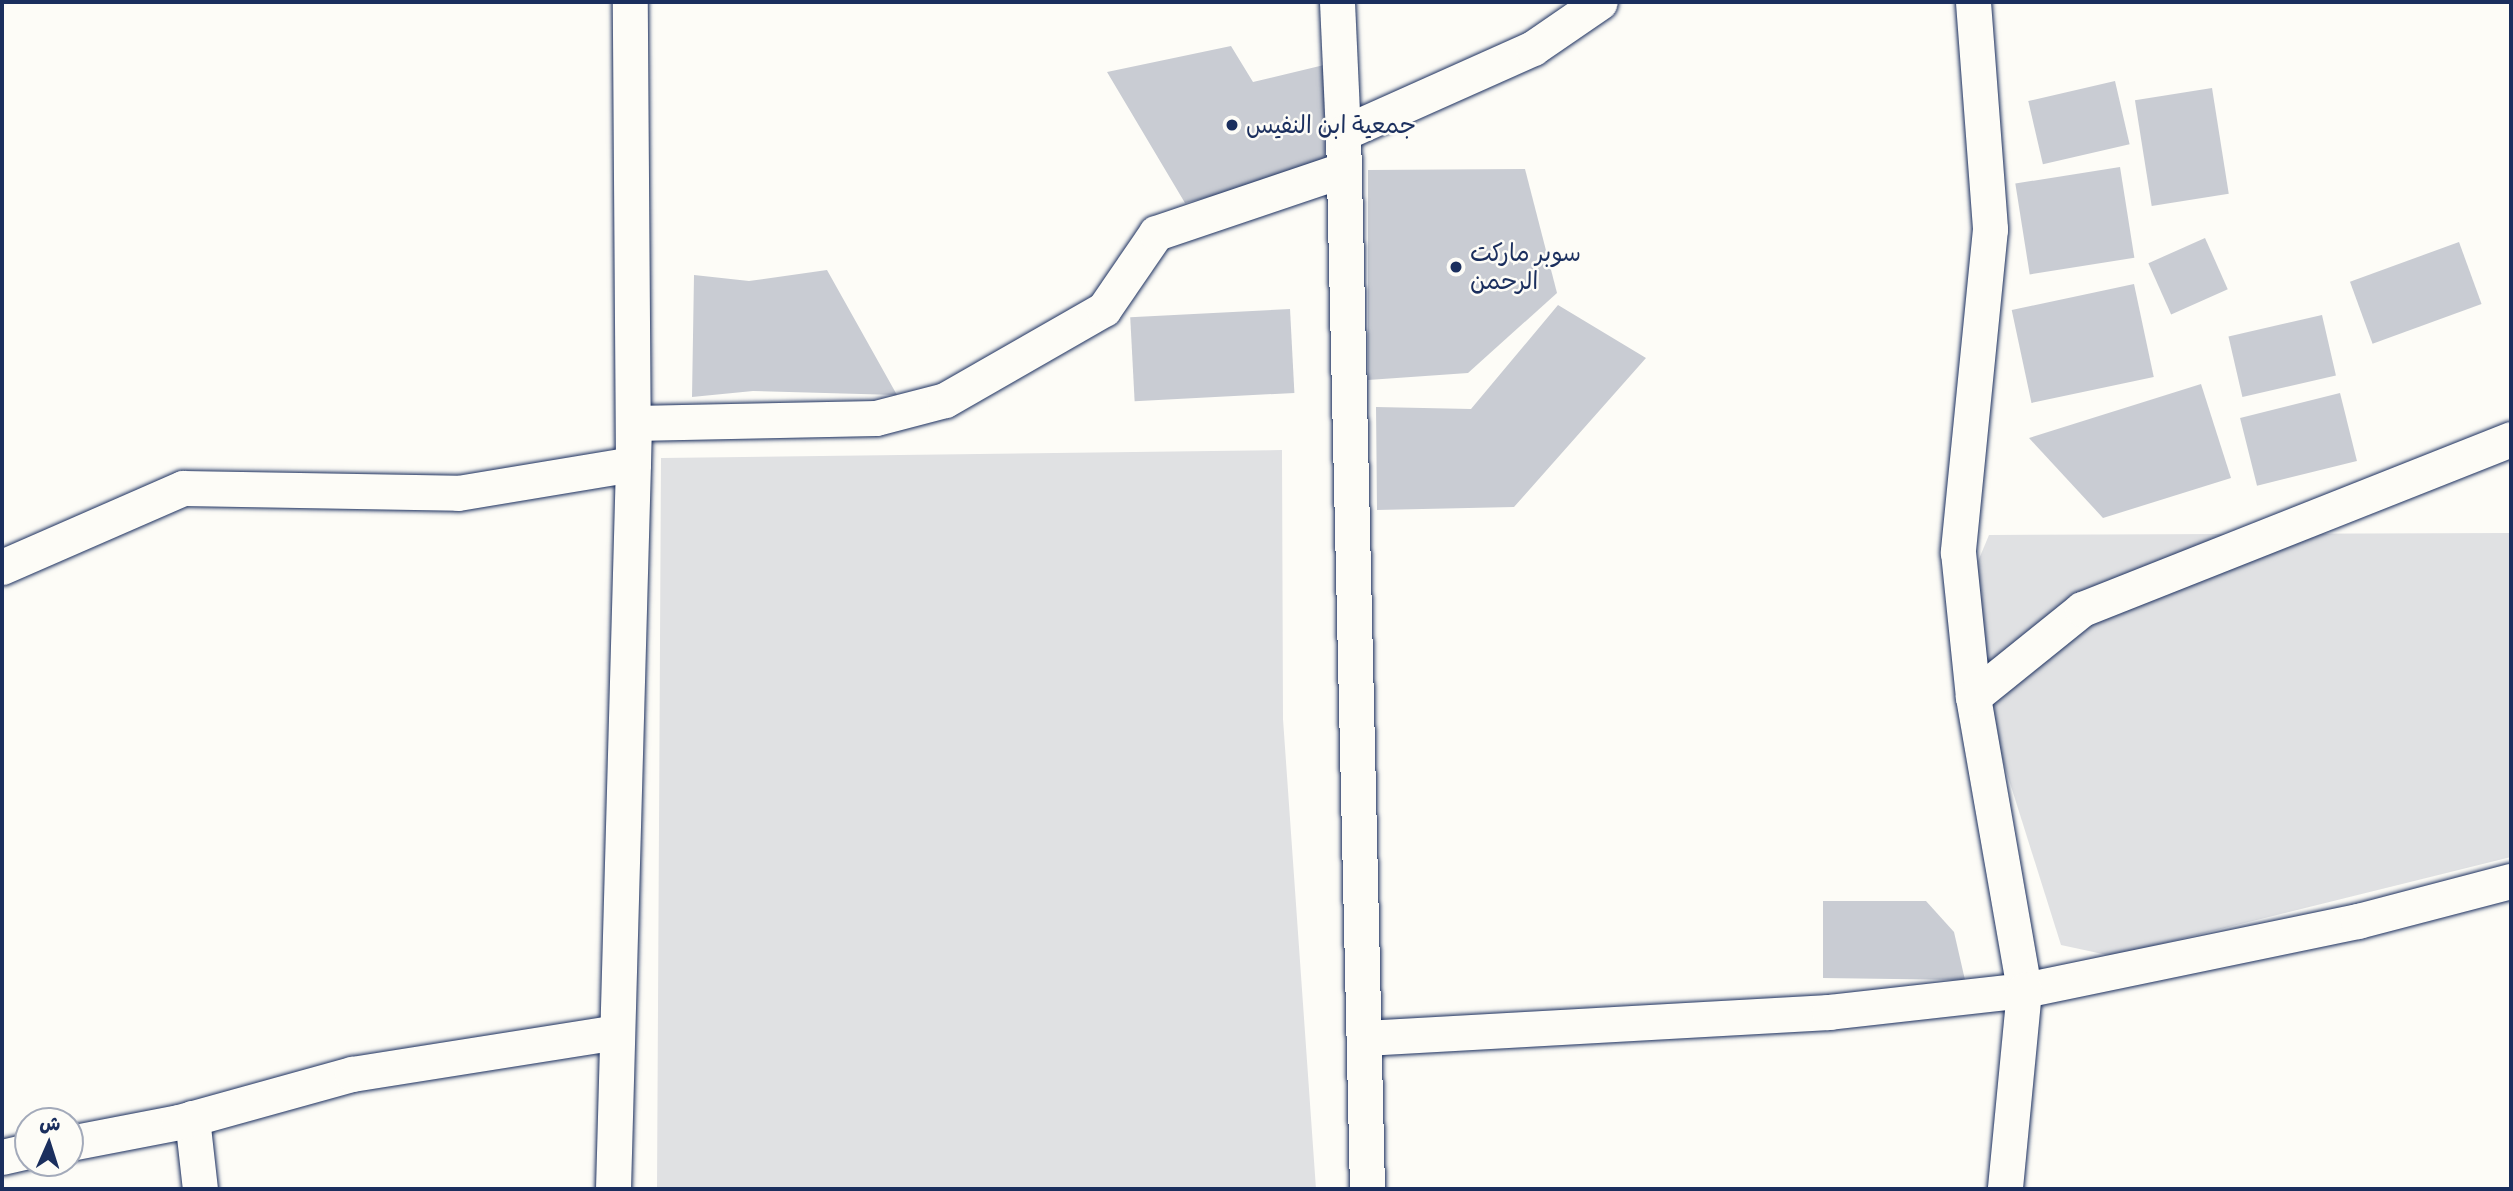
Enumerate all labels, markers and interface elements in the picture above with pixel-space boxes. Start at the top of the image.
place label: جمعية ابن النفيس [1246,111,1416,139]
marker: جمعية ابن النفيس [1224,117,1240,133]
place label: سوبر ماركت الرحمن [1470,239,1581,295]
marker: سوبر ماركت الرحمن [1448,259,1464,275]
north arrow [14,1107,84,1177]
text: ش [39,1110,61,1136]

